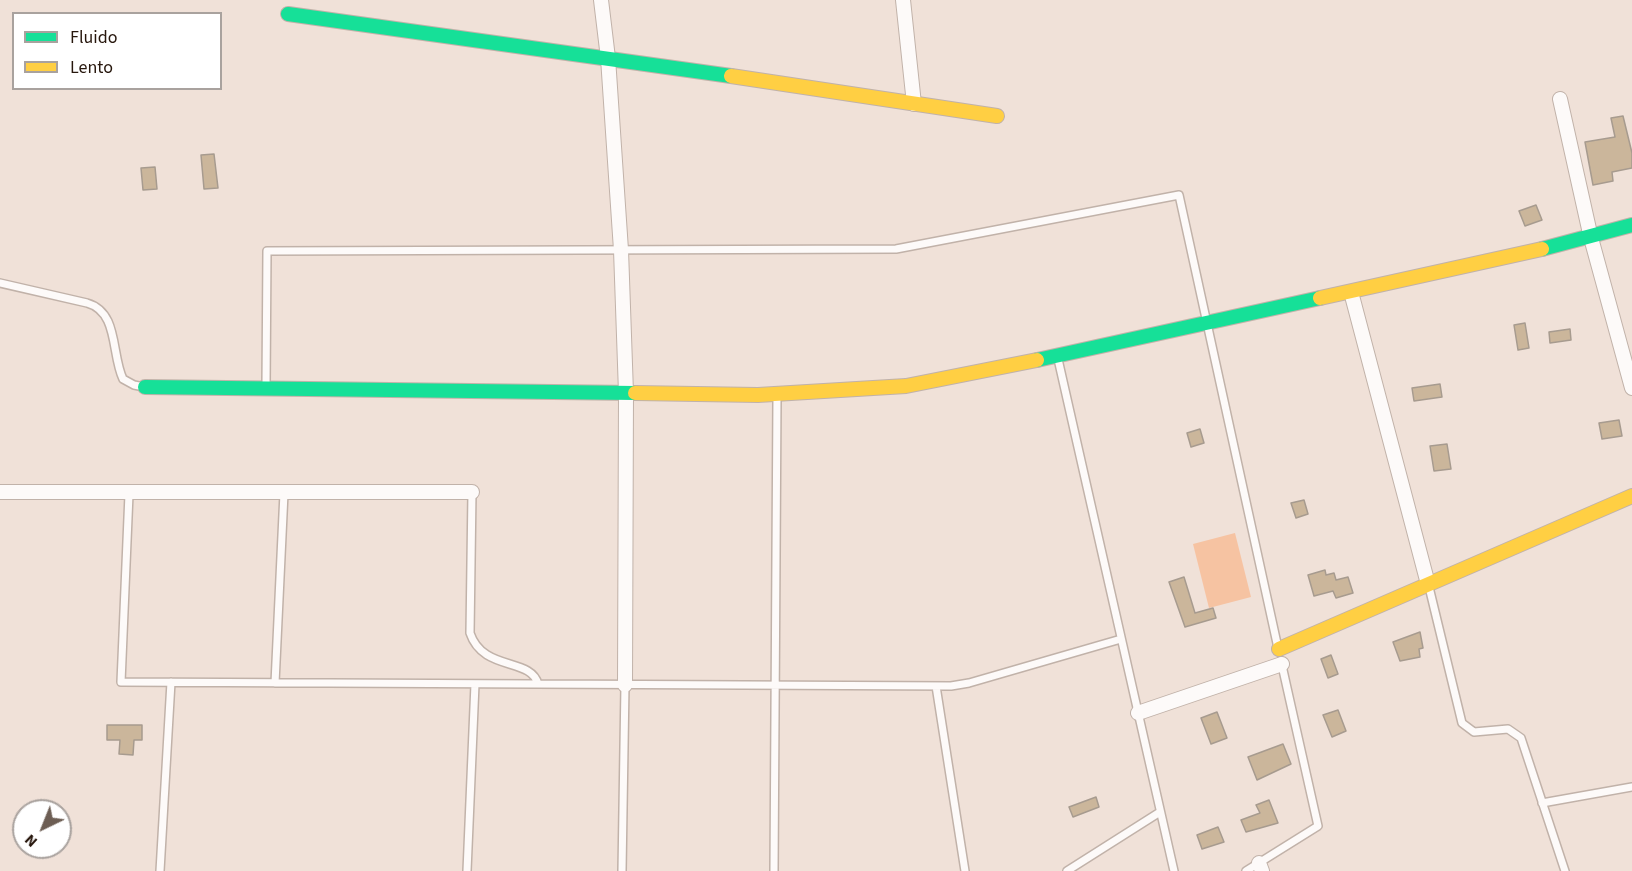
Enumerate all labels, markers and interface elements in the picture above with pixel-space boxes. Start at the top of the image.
legend [12,12,222,90]
text: Fluido [70,25,117,50]
text: Lento [70,55,113,80]
north arrow [12,799,72,859]
text: N [20,829,42,852]

